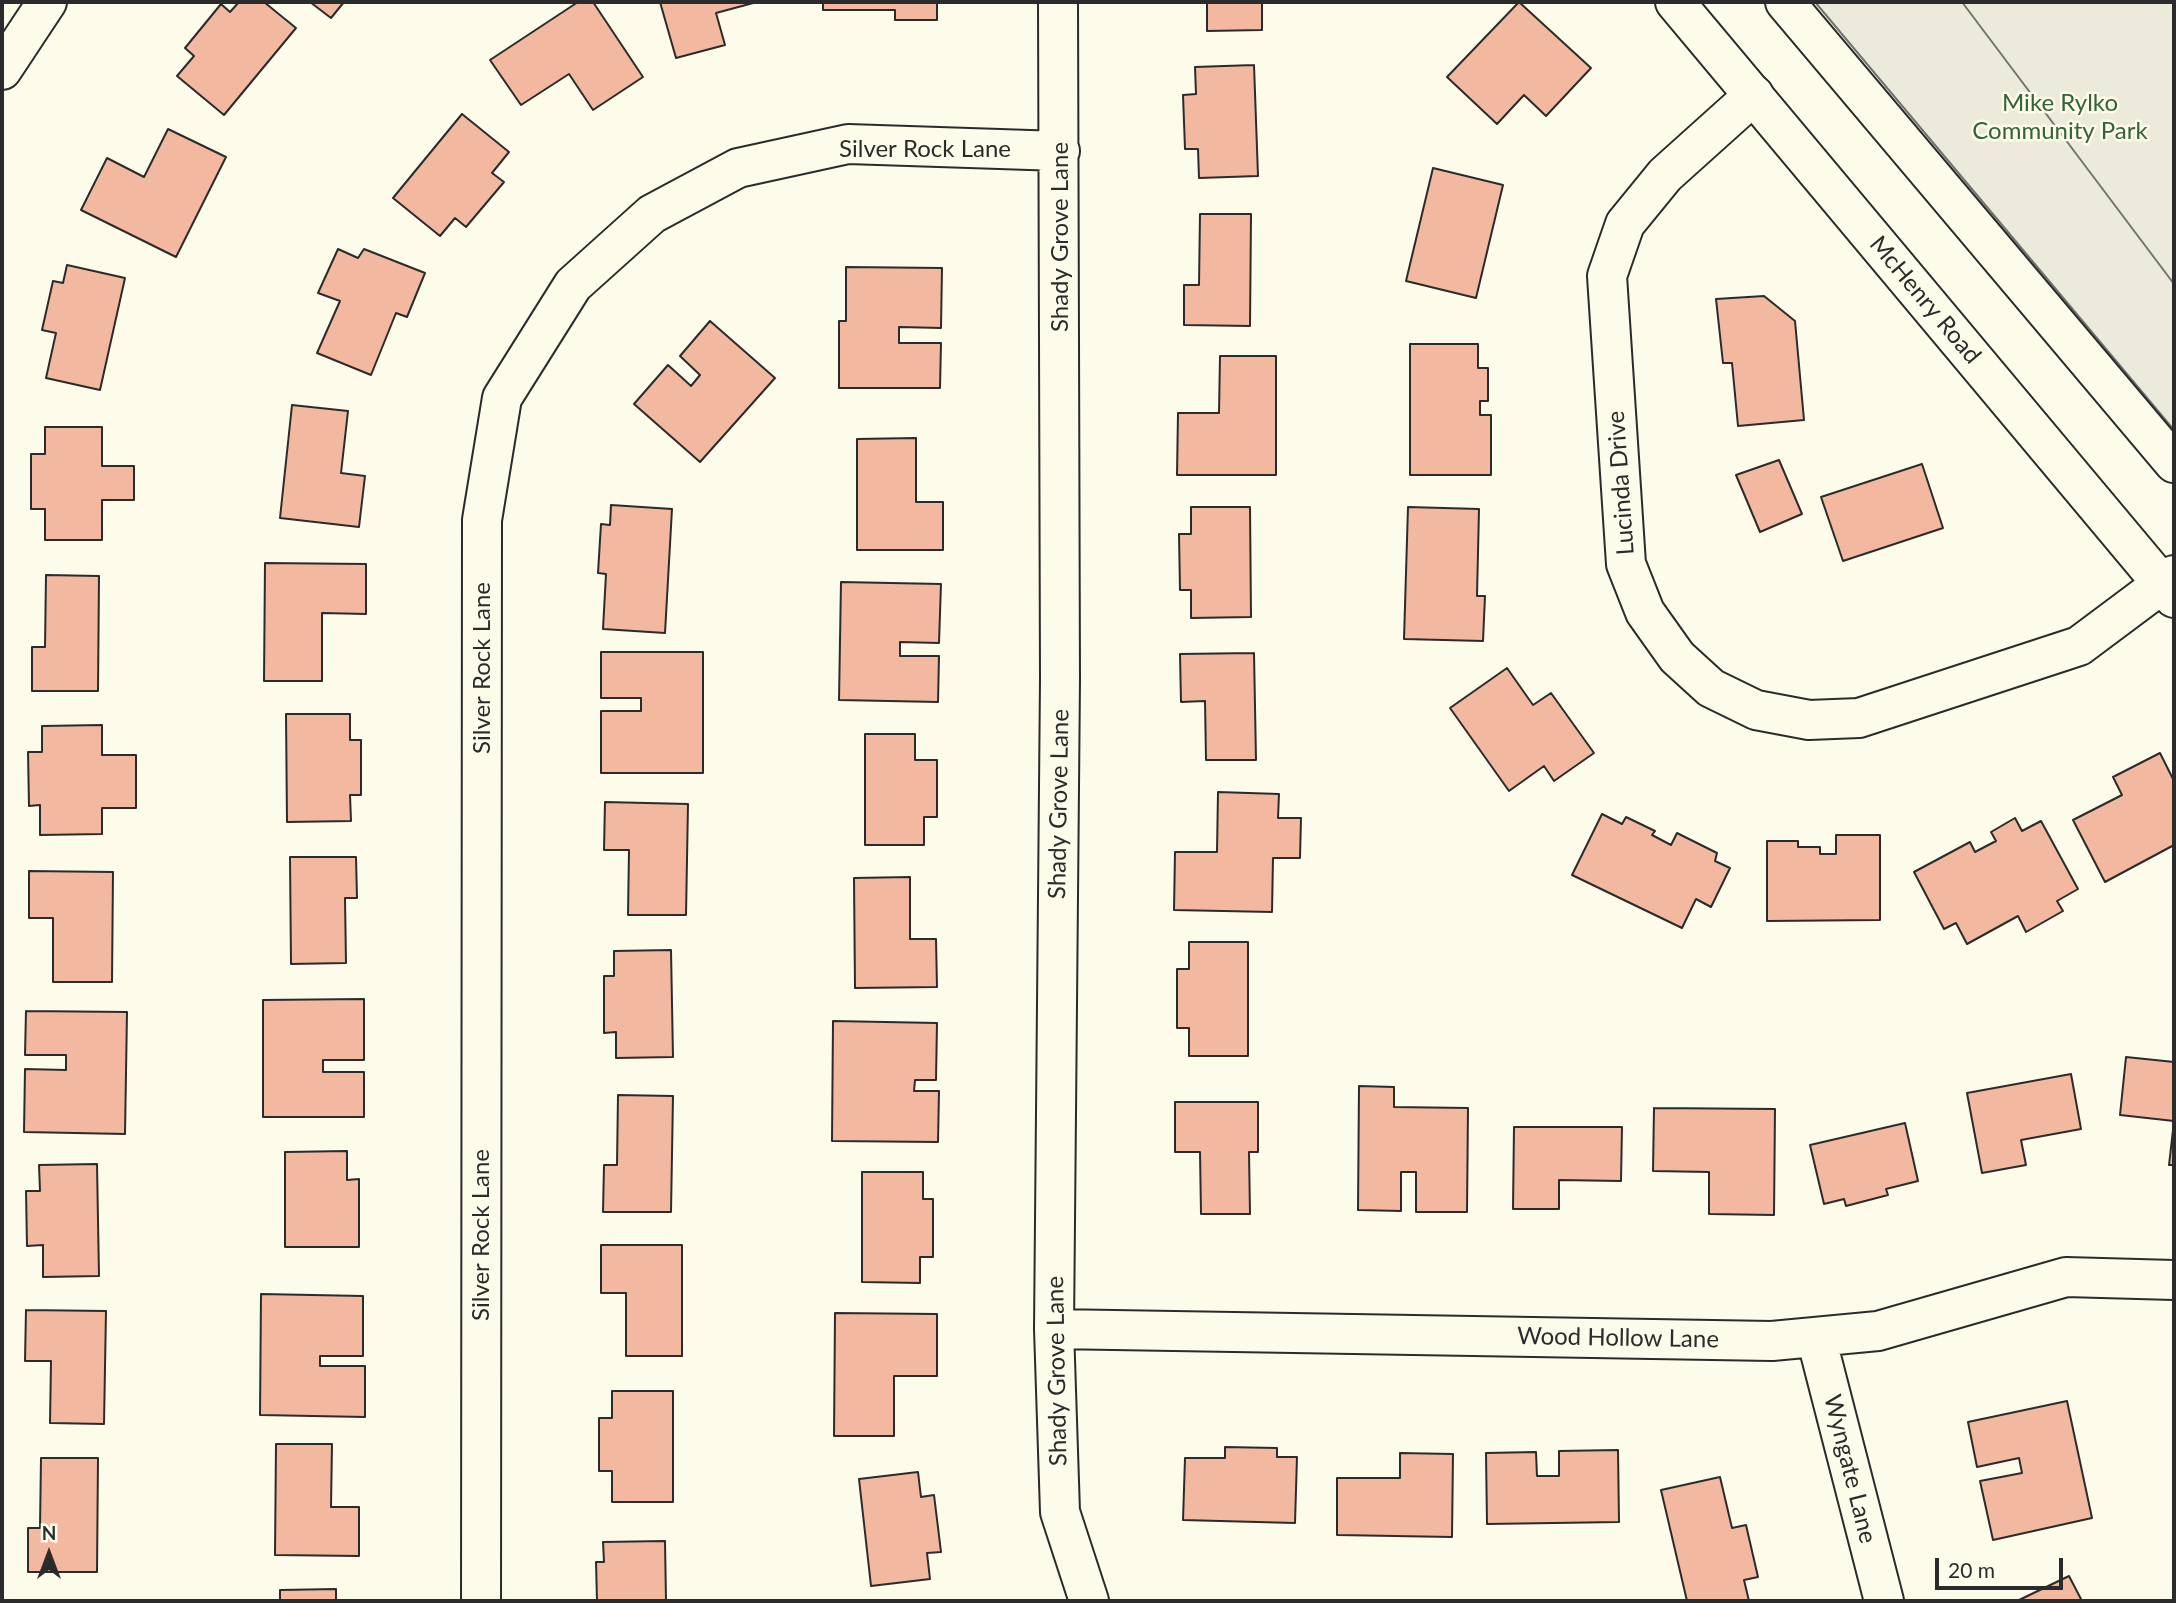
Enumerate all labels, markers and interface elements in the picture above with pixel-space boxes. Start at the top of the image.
park label: Mike Rylko Community Park [1972,89,2148,145]
street label: Silver Rock Lane [839,135,1011,163]
street label: Shady Grove Lane [1046,142,1074,332]
street label: McHenry Road [1863,230,1987,370]
street label: Lucinda Drive [1602,410,1640,556]
street label: Silver Rock Lane [468,582,496,754]
street label: Shady Grove Lane [1043,709,1075,899]
street label: Silver Rock Lane [467,1149,495,1321]
street label: Shady Grove Lane [1041,1276,1073,1466]
street label: Wood Hollow Lane [1517,1322,1719,1354]
street label: Wyngate Lane [1818,1392,1882,1546]
north arrow [14,1519,84,1589]
text: N [42,1521,56,1544]
scale bar [1938,1544,2066,1588]
text: 20 m [1948,1557,1995,1582]

